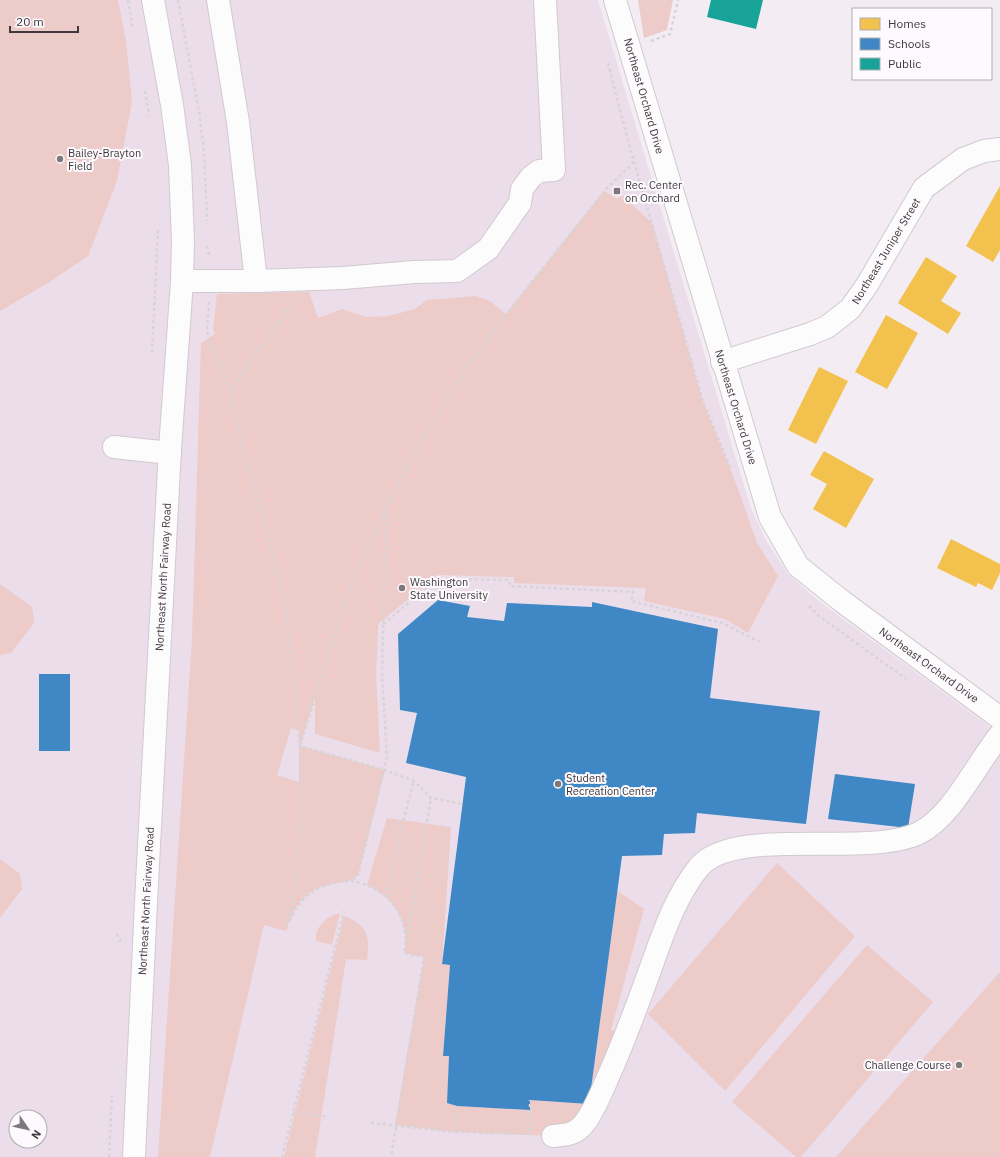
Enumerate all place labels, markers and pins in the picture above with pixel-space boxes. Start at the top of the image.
place label: Bailey-Brayton Field [68,146,141,173]
marker: Bailey-Brayton Field [55,154,65,164]
place label: Rec. Center on Orchard [625,178,682,205]
marker: Rec. Center on Orchard [612,186,622,196]
place label: Washington State University [410,575,488,602]
marker: Washington State University [397,583,407,593]
place label: Student Recreation Center [566,771,655,798]
marker: Student Recreation Center [553,779,563,789]
place label: Challenge Course [865,1058,951,1072]
marker: Challenge Course [954,1060,964,1070]

